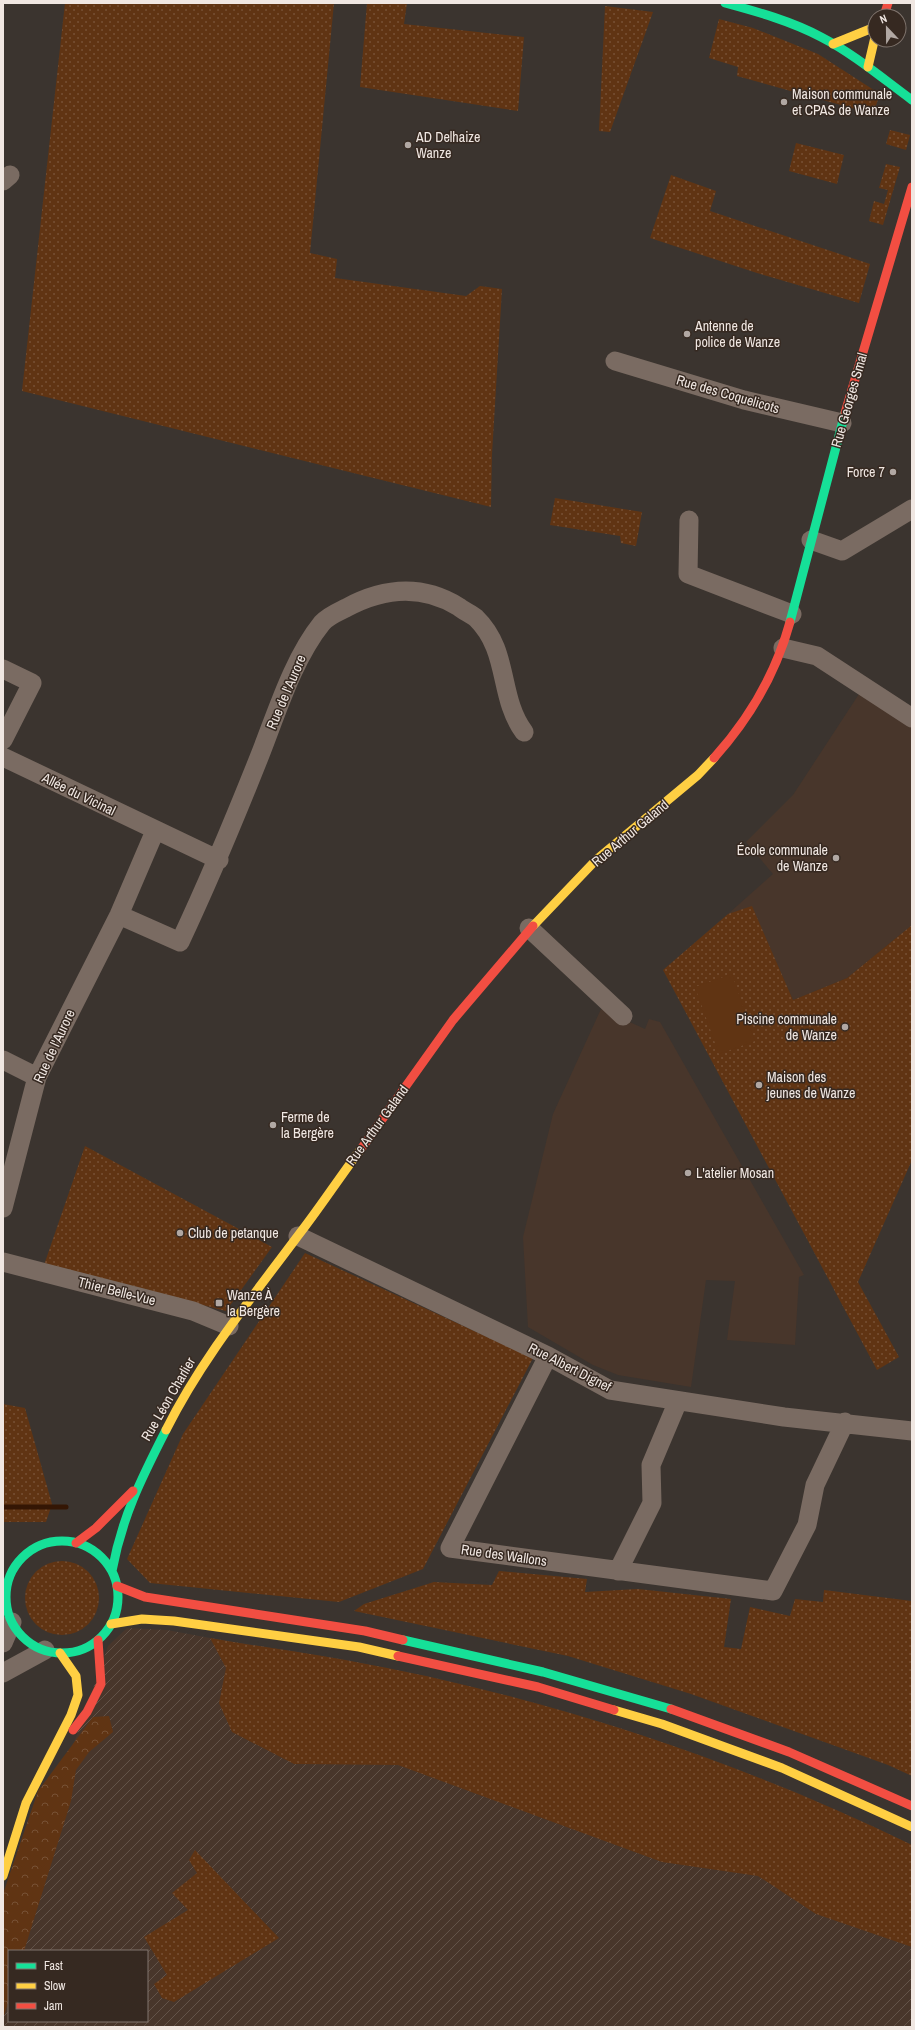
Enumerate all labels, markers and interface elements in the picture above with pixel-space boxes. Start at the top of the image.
north arrow [867,8,907,48]
text: N [878,11,889,26]
place label: Maison communale et CPAS de Wanze [792,85,892,119]
marker: Maison communale et CPAS de Wanze [779,97,789,107]
place label: AD Delhaize Wanze [415,128,480,162]
marker: AD Delhaize Wanze [403,140,413,150]
place label: Antenne de police de Wanze [694,317,780,351]
marker: Antenne de police de Wanze [682,329,692,339]
street label: Rue Georges Smal [827,351,871,449]
street label: Rue des Coquelicots [674,371,782,417]
place label: Force 7 [847,463,885,481]
marker: Force 7 [888,467,898,477]
street label: Rue de l'Aurore [262,652,310,732]
street label: Allée du Vicinal [38,768,119,820]
street label: Rue Arthur Galand [588,796,672,870]
place label: École communale de Wanze [737,841,828,875]
marker: École communale de Wanze [831,853,841,863]
street label: Rue de l'Aurore [29,1006,79,1086]
place label: Piscine communale de Wanze [736,1010,837,1044]
marker: Piscine communale de Wanze [840,1022,850,1032]
place label: Maison des jeunes de Wanze [766,1068,855,1102]
marker: Maison des jeunes de Wanze [754,1080,764,1090]
street label: Rue Arthur Galand [342,1081,412,1169]
place label: Ferme de la Bergère [281,1108,334,1142]
marker: Ferme de la Bergère [268,1120,278,1130]
place label: L'atelier Mosan [696,1164,774,1182]
marker: L'atelier Mosan [683,1168,693,1178]
place label: Club de petanque [188,1224,279,1242]
marker: Club de petanque [175,1228,185,1238]
street label: Thier Belle-Vue [76,1273,158,1309]
place label: Wanze À la Bergère [227,1286,280,1320]
marker: Wanze À la Bergère [214,1298,224,1308]
street label: Rue Albert Dignef [526,1338,615,1396]
street label: Rue Léon Charlier [137,1354,199,1444]
street label: Rue des Wallons [460,1540,548,1570]
legend [8,1950,148,2022]
text: Fast [44,1958,63,1974]
text: Slow [44,1978,66,1994]
text: Jam [44,1998,63,2014]

